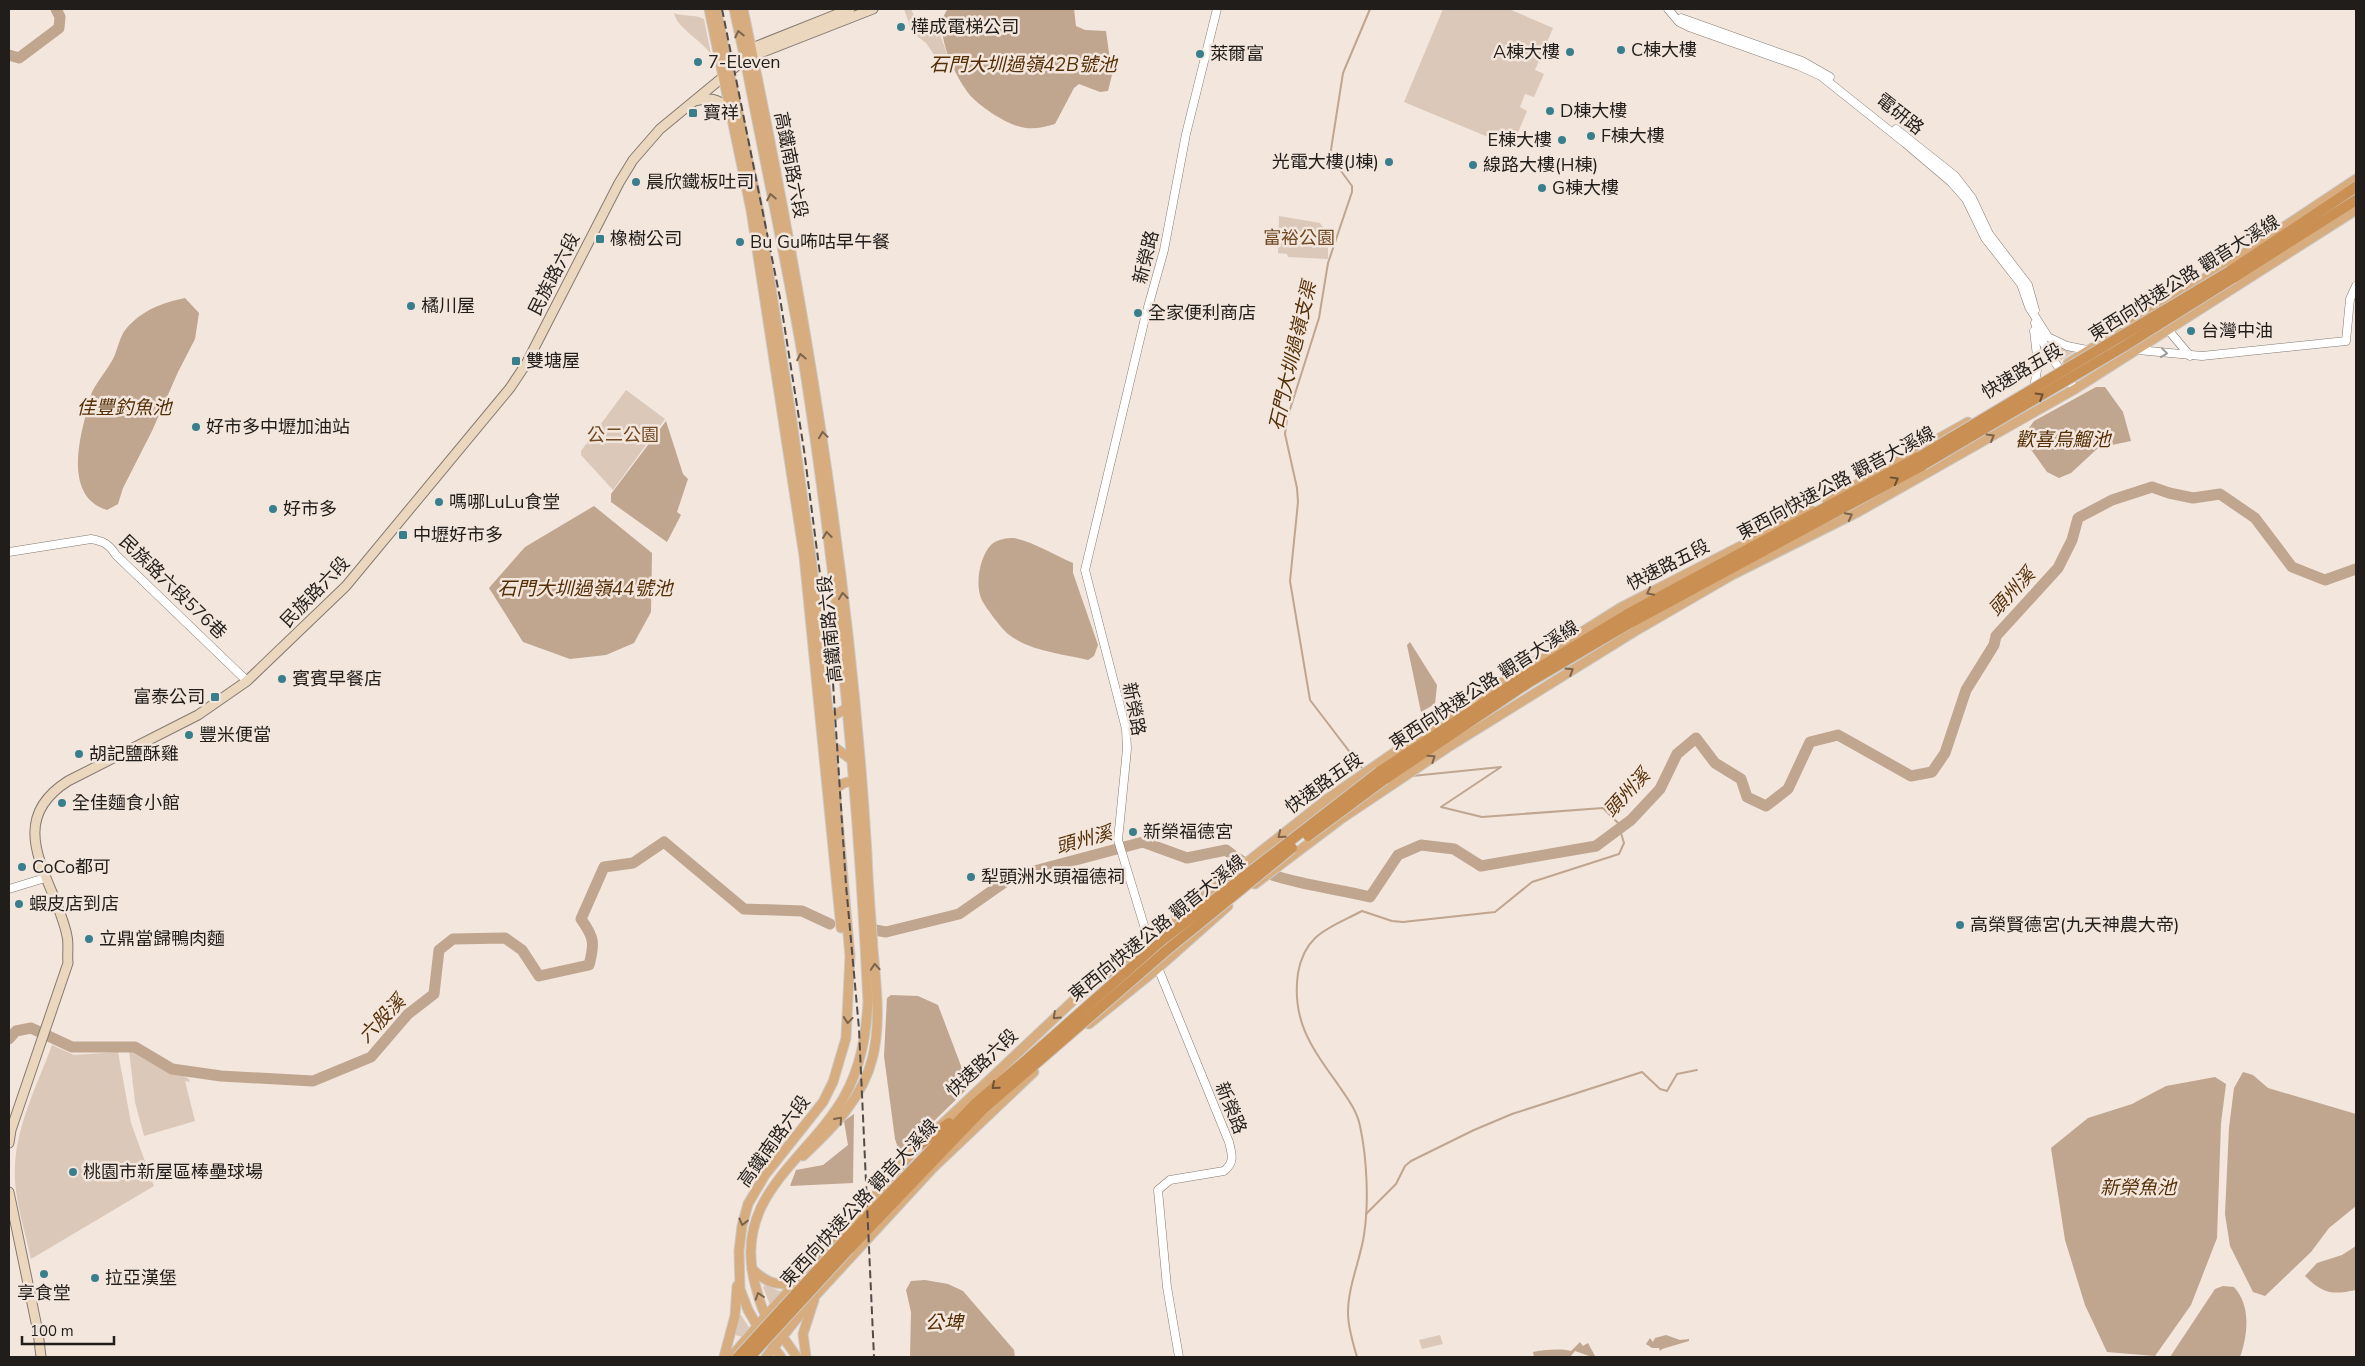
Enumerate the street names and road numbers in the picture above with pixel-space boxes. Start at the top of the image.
street label: 電研路 [1871,88,1929,140]
street label: 高鐵南路六段 [769,110,813,220]
street label: 東西向快速公路 觀音大溪線 [2084,209,2284,347]
street label: 民族路六段 [523,228,585,320]
street label: 新榮路 [1128,228,1164,286]
street label: 快速路五段 [1977,338,2067,404]
street label: 東西向快速公路 觀音大溪線 [1733,421,1939,545]
street label: 民族路六段576巷 [114,530,232,644]
street label: 快速路五段 [1622,534,1714,596]
street label: 民族路六段 [275,551,355,633]
street label: 高鐵南路六段 [812,574,848,684]
street label: 東西向快速公路 觀音大溪線 [1385,615,1583,755]
street label: 新榮路 [1117,680,1151,738]
street label: 快速路五段 [1281,747,1367,819]
street label: 東西向快速公路 觀音大溪線 [1064,849,1250,1007]
street label: 快速路六段 [941,1024,1023,1102]
street label: 新榮路 [1210,1078,1252,1138]
street label: 高鐵南路六段 [733,1090,815,1192]
street label: 東西向快速公路 觀音大溪線 [775,1114,943,1292]

